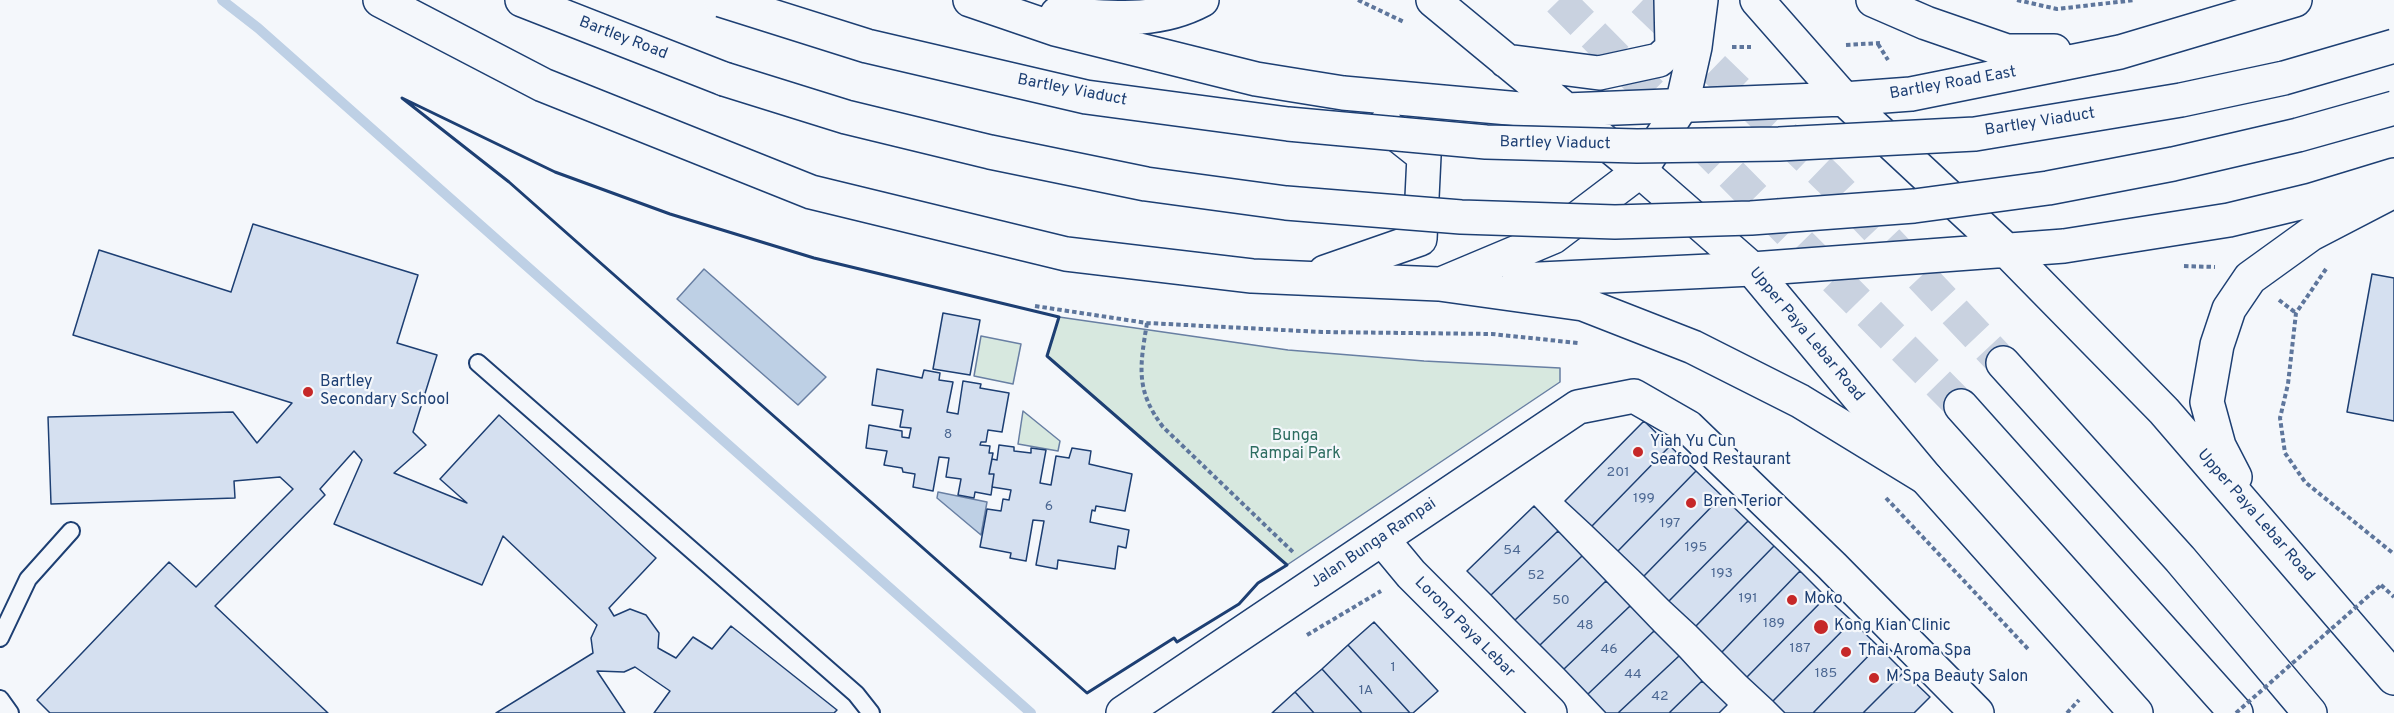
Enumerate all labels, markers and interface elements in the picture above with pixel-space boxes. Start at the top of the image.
street label: Bartley Road [576,13,670,65]
street label: Bartley Road East [1888,63,2018,105]
street label: Bartley Viaduct [1016,71,1128,111]
street label: Bartley Viaduct [1984,105,2096,141]
street label: Bartley Viaduct [1499,133,1611,155]
street label: Upper Paya Lebar Road [1744,264,1868,406]
place label: Bartley Secondary School [320,373,449,411]
marker: Bartley Secondary School [301,385,315,399]
house number: 8 [944,427,952,443]
park label: Bunga Rampai Park [1249,427,1341,465]
place label: Yiah Yu Cun Seafood Restaurant [1650,433,1791,471]
marker: Yiah Yu Cun Seafood Restaurant [1631,445,1645,459]
street label: Upper Paya Lebar Road [2192,446,2318,586]
house number: 201 [1607,465,1629,481]
house number: 199 [1633,491,1655,507]
place label: Bren Terior [1703,493,1783,513]
street label: Jalan Bunga Rampai [1307,495,1441,593]
marker: Bren Terior [1684,496,1698,510]
house number: 6 [1045,499,1053,515]
house number: 197 [1660,516,1680,532]
house number: 195 [1685,540,1707,556]
house number: 54 [1503,543,1521,559]
house number: 193 [1711,566,1733,582]
house number: 52 [1527,568,1545,584]
street label: Lorong Paya Lebar [1410,574,1518,682]
place label: Moko [1804,590,1843,610]
house number: 191 [1739,591,1757,607]
house number: 50 [1552,593,1570,609]
marker: Moko [1785,593,1799,607]
house number: 189 [1763,616,1785,632]
place label: Kong Kian Clinic [1834,617,1951,637]
house number: 48 [1576,618,1594,634]
marker: Kong Kian Clinic [1812,618,1830,636]
house number: 187 [1790,641,1810,657]
house number: 46 [1600,642,1618,658]
place label: Thai Aroma Spa [1858,642,1971,662]
marker: Thai Aroma Spa [1839,645,1853,659]
house number: 1 [1390,660,1396,676]
house number: 185 [1815,666,1837,682]
house number: 44 [1624,667,1642,683]
place label: M Spa Beauty Salon [1886,668,2028,688]
marker: M Spa Beauty Salon [1867,671,1881,685]
house number: 1A [1359,683,1373,699]
house number: 42 [1651,689,1669,705]

